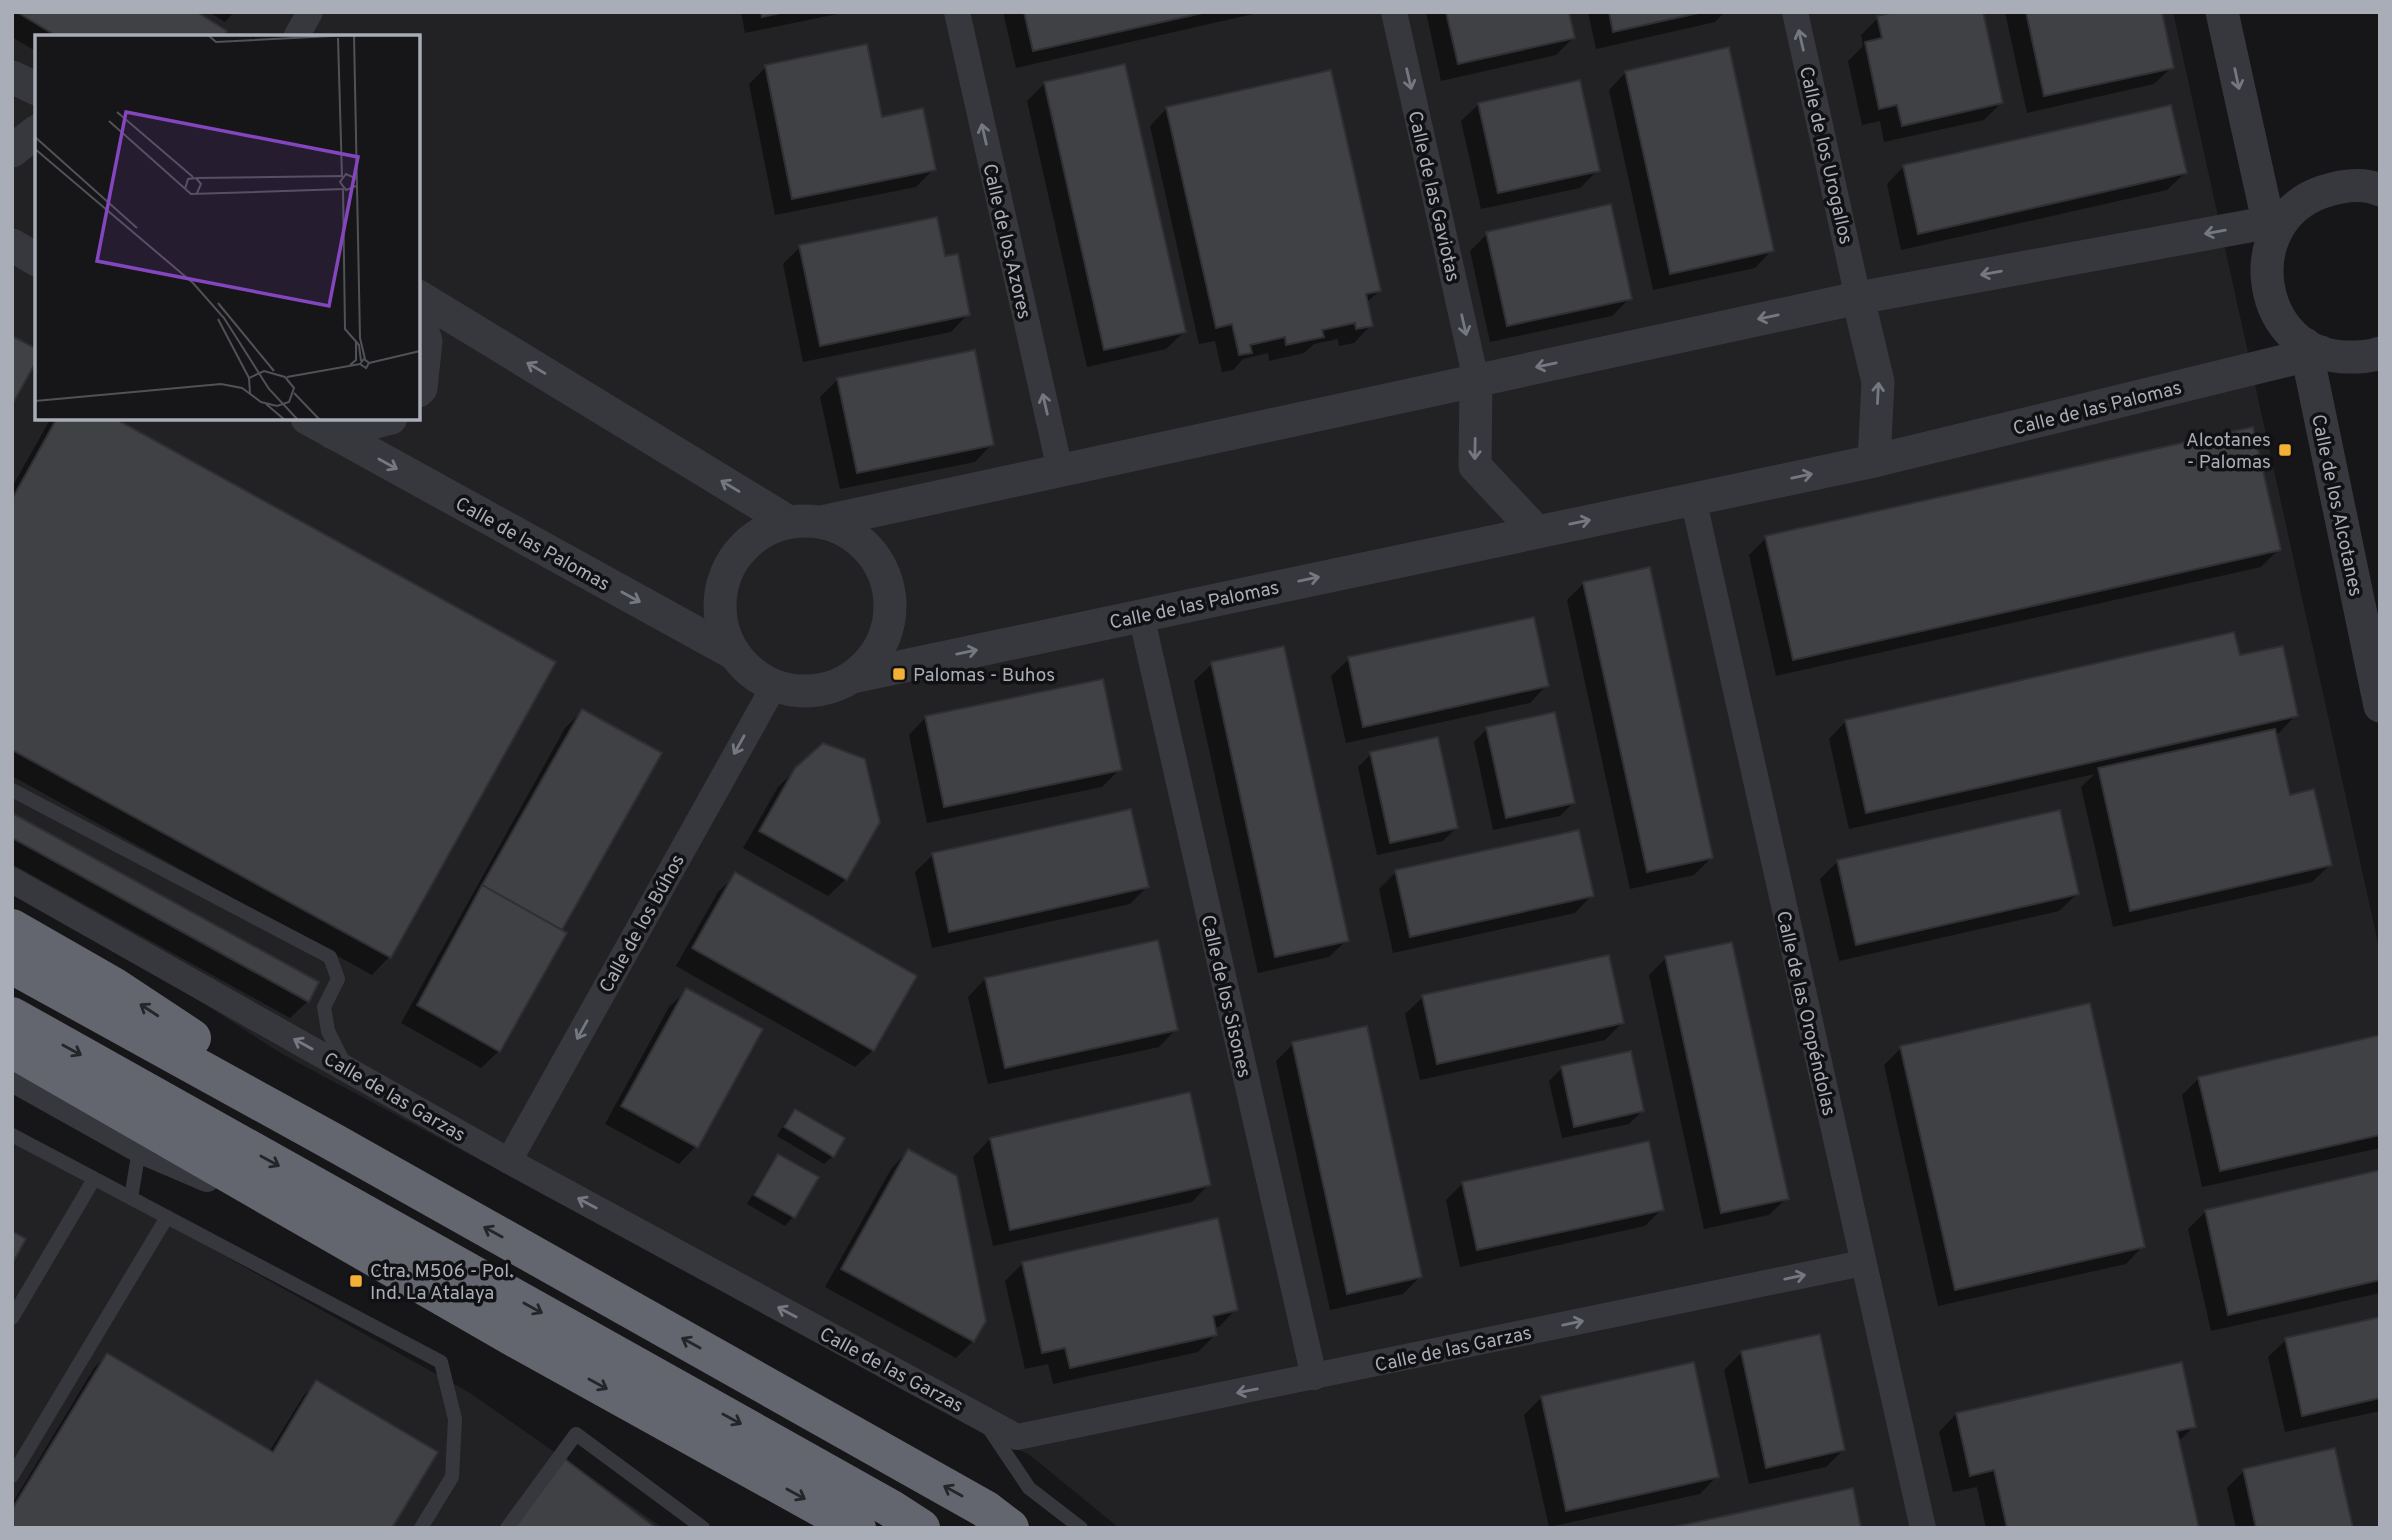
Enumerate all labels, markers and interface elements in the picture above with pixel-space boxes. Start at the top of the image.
one-way arrow [1794,29,1808,52]
inset map [35,35,420,420]
street label: Calle de los Urogallos [1793,64,1857,247]
one-way arrow [1402,67,1416,90]
one-way arrow [2231,67,2244,90]
street label: Calle de las Gaviotas [1402,109,1464,284]
one-way arrow [977,123,991,146]
street label: Calle de los Azores [976,161,1036,322]
one-way arrow [2204,226,2227,239]
one-way arrow [1980,267,2003,281]
one-way arrow [1757,311,1780,325]
one-way arrow [1458,313,1471,336]
one-way arrow [1535,359,1558,373]
one-way arrow [526,361,546,375]
street label: Calle de las Palomas [2011,376,2184,441]
one-way arrow [1871,382,1884,405]
one-way arrow [1037,393,1051,416]
street label: Calle de los Alcotanes [2305,412,2367,599]
place label: Alcotanes - Palomas [2186,429,2271,475]
one-way arrow [1468,437,1482,460]
marker: Alcotanes - Palomas [2277,442,2293,458]
one-way arrow [378,457,398,471]
one-way arrow [1790,469,1813,482]
one-way arrow [721,479,741,493]
street label: Calle de las Palomas [451,492,613,597]
one-way arrow [1568,515,1591,529]
one-way arrow [1297,572,1320,586]
street label: Calle de las Palomas [1107,576,1281,636]
one-way arrow [620,590,640,604]
one-way arrow [955,645,978,659]
place label: Palomas - Buhos [913,664,1055,688]
marker: Palomas - Buhos [891,666,907,682]
one-way arrow [732,734,746,754]
street label: Calle de los Búhos [595,851,691,997]
street label: Calle de las Oropéndolas [1770,909,1840,1118]
street label: Calle de los Sisones [1195,913,1255,1080]
one-way arrow [140,1002,159,1017]
one-way arrow [575,1019,589,1039]
one-way arrow [293,1037,313,1051]
one-way arrow [61,1044,82,1057]
street label: Calle de las Garzas [319,1047,469,1148]
one-way arrow [260,1154,280,1168]
one-way arrow [577,1196,597,1210]
one-way arrow [483,1225,503,1239]
place label: Ctra. M506 - Pol. Ind. La Atalaya [370,1260,514,1306]
one-way arrow [1783,1269,1806,1283]
marker: Ctra. M506 - Pol. Ind. La Atalaya [348,1273,364,1289]
one-way arrow [522,1302,543,1315]
one-way arrow [777,1305,797,1319]
one-way arrow [1561,1316,1584,1330]
street label: Calle de las Garzas [1373,1322,1534,1378]
street label: Calle de las Garzas [815,1323,967,1419]
one-way arrow [681,1336,701,1350]
one-way arrow [587,1377,607,1391]
one-way arrow [1236,1385,1259,1398]
one-way arrow [721,1412,741,1426]
one-way arrow [943,1484,964,1497]
one-way arrow [786,1487,806,1501]

